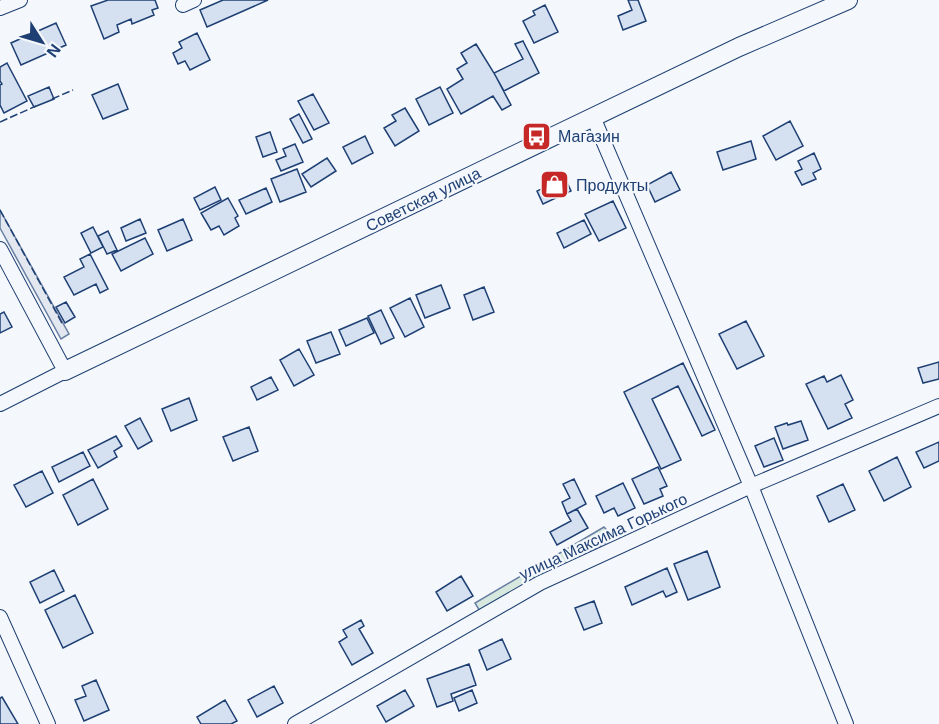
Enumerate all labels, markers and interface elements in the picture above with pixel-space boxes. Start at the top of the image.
north arrow [12,12,72,72]
text: N [43,41,64,60]
bus stop icon: Магазин [521,120,553,152]
place label: Магазин [558,128,620,145]
street label: Советская улица [363,164,483,235]
shop icon: Продукты [539,169,571,201]
place label: Продукты [576,177,648,194]
street label: улица Максима Горького [516,490,690,583]

